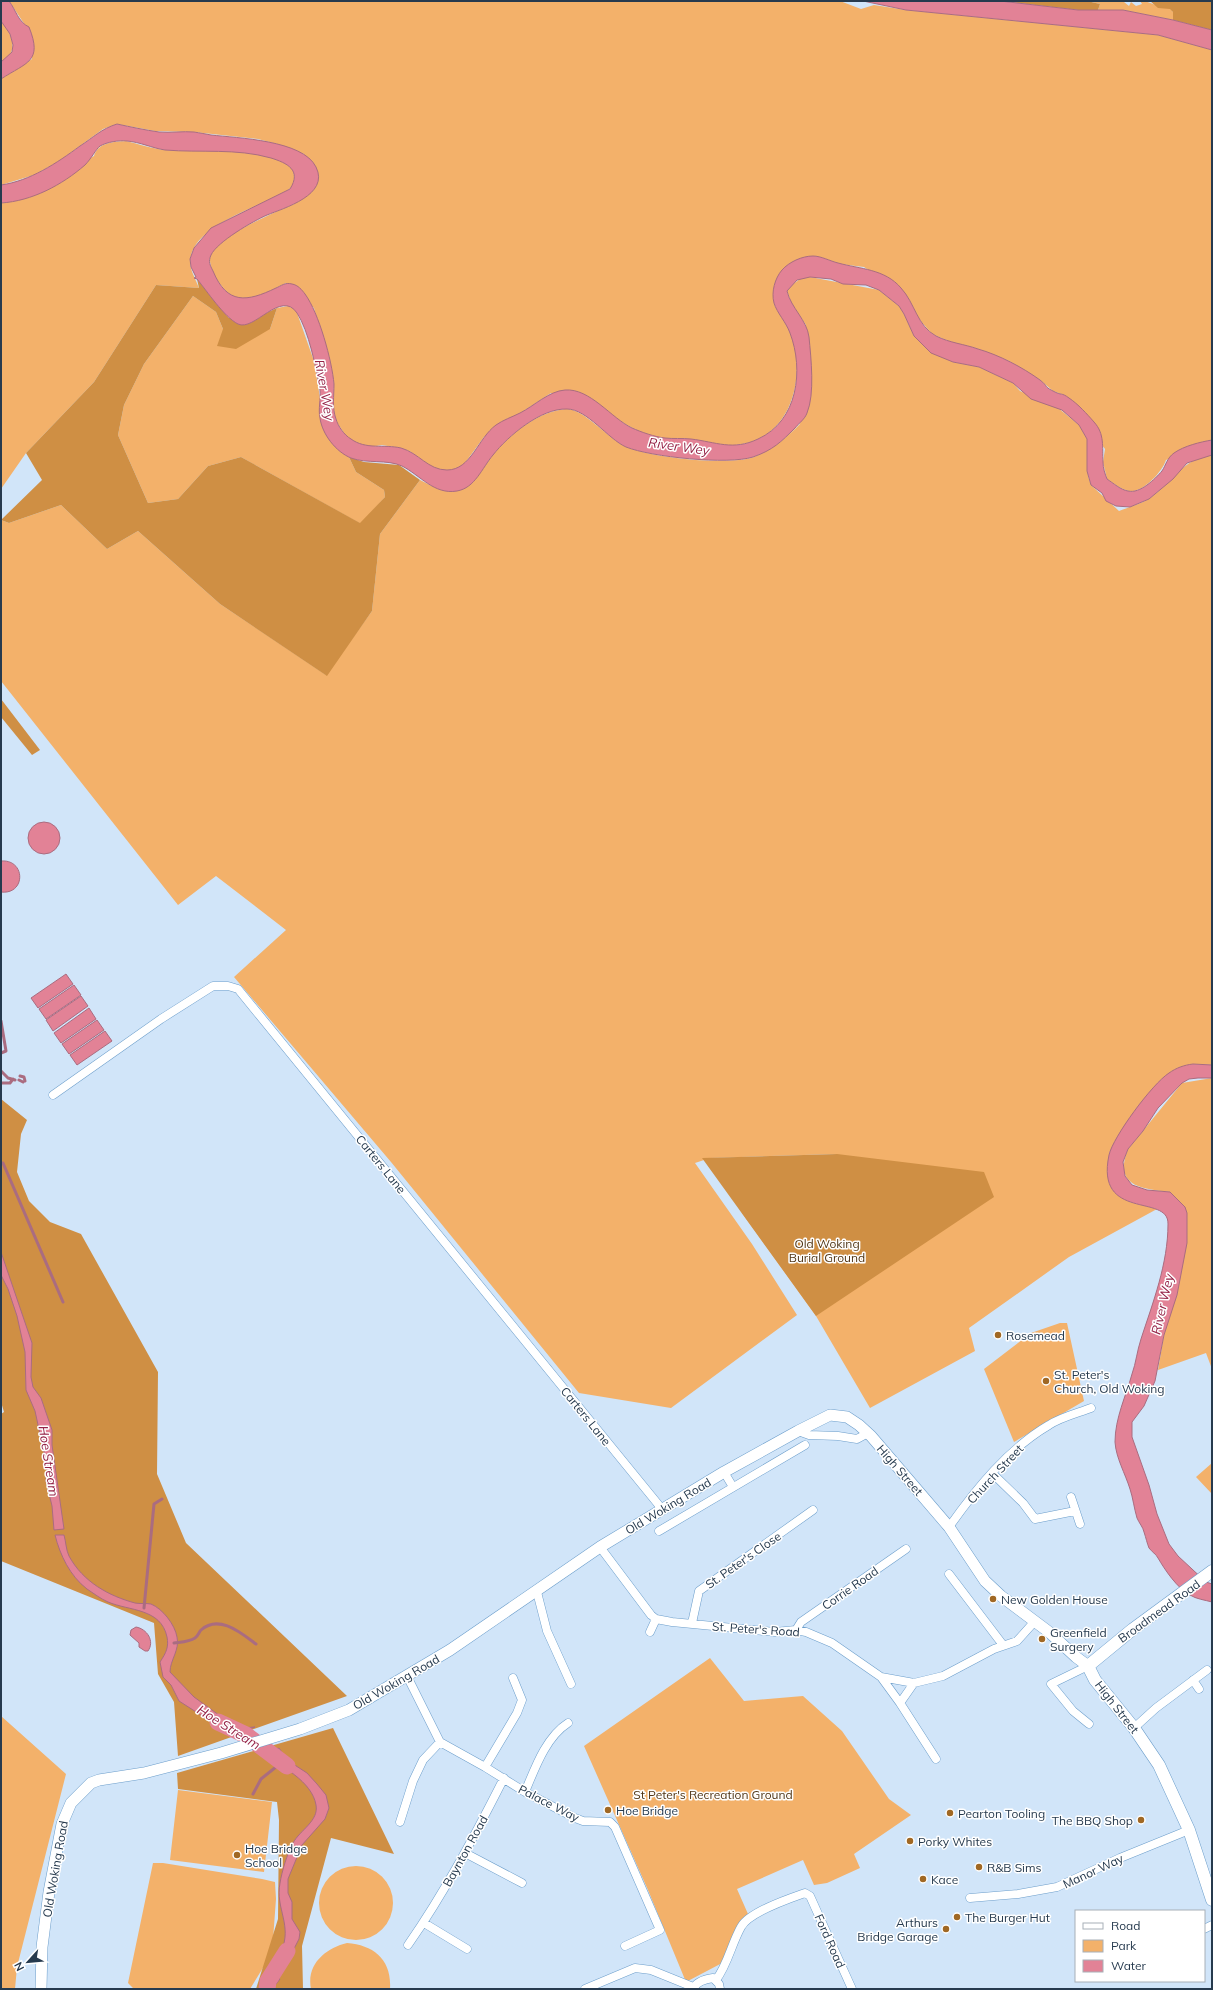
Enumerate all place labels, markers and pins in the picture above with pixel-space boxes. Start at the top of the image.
place label: Rosemead [1006,1328,1065,1343]
marker: Rosemead [993,1330,1003,1340]
place label: St. Peter's Church, Old Woking [1054,1367,1165,1396]
marker: St. Peter's Church, Old Woking [1041,1376,1051,1386]
place label: New Golden House [1001,1592,1108,1607]
marker: New Golden House [988,1594,998,1604]
place label: Greenfield Surgery [1050,1625,1107,1654]
marker: Greenfield Surgery [1037,1634,1047,1644]
place label: Hoe Bridge [616,1803,678,1818]
marker: Hoe Bridge [603,1805,613,1815]
place label: Pearton Tooling [958,1806,1045,1821]
marker: Pearton Tooling [945,1808,955,1818]
place label: The BBQ Shop [1052,1813,1133,1828]
marker: The BBQ Shop [1136,1815,1146,1825]
place label: Porky Whites [918,1834,992,1849]
marker: Porky Whites [905,1836,915,1846]
place label: Hoe Bridge School [245,1841,307,1870]
marker: Hoe Bridge School [232,1850,242,1860]
place label: R&B Sims [987,1860,1042,1875]
marker: R&B Sims [974,1862,984,1872]
place label: Kace [931,1872,958,1887]
marker: Kace [918,1874,928,1884]
place label: The Burger Hut [965,1910,1050,1925]
marker: The Burger Hut [952,1912,962,1922]
place label: Arthurs Bridge Garage [857,1915,938,1944]
marker: Arthurs Bridge Garage [941,1924,951,1934]

